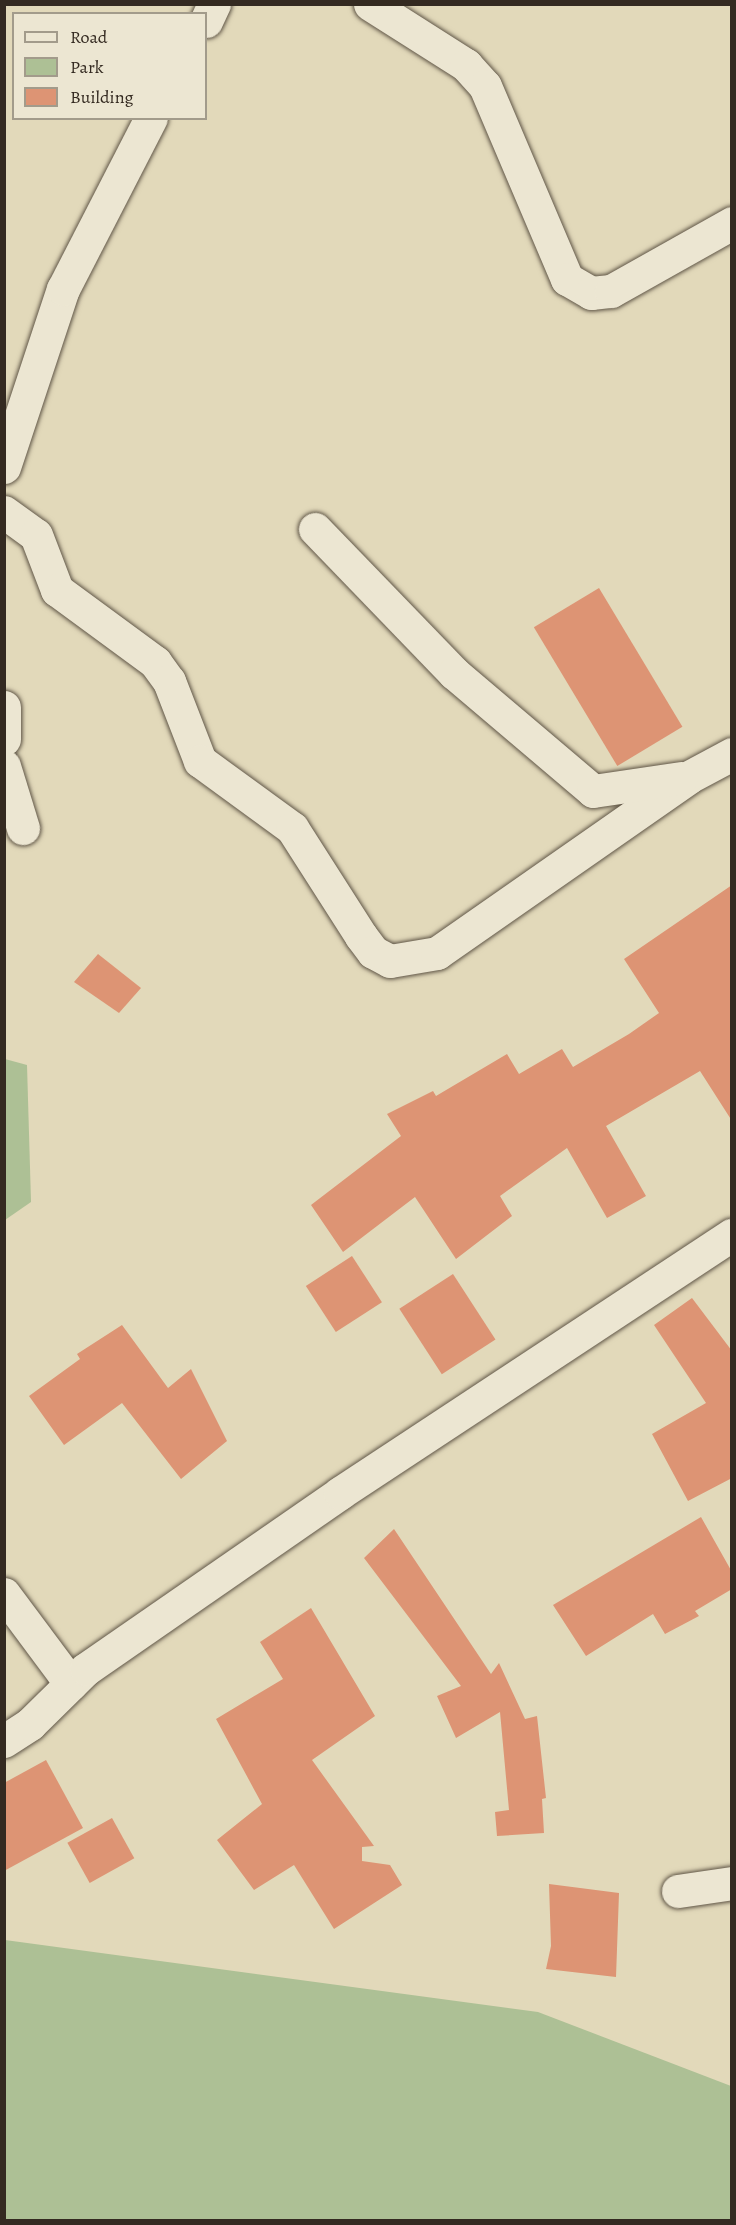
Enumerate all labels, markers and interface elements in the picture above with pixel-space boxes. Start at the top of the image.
legend [12,12,207,120]
text: Road [70,25,107,49]
text: Park [70,55,104,79]
text: Building [70,85,134,109]

